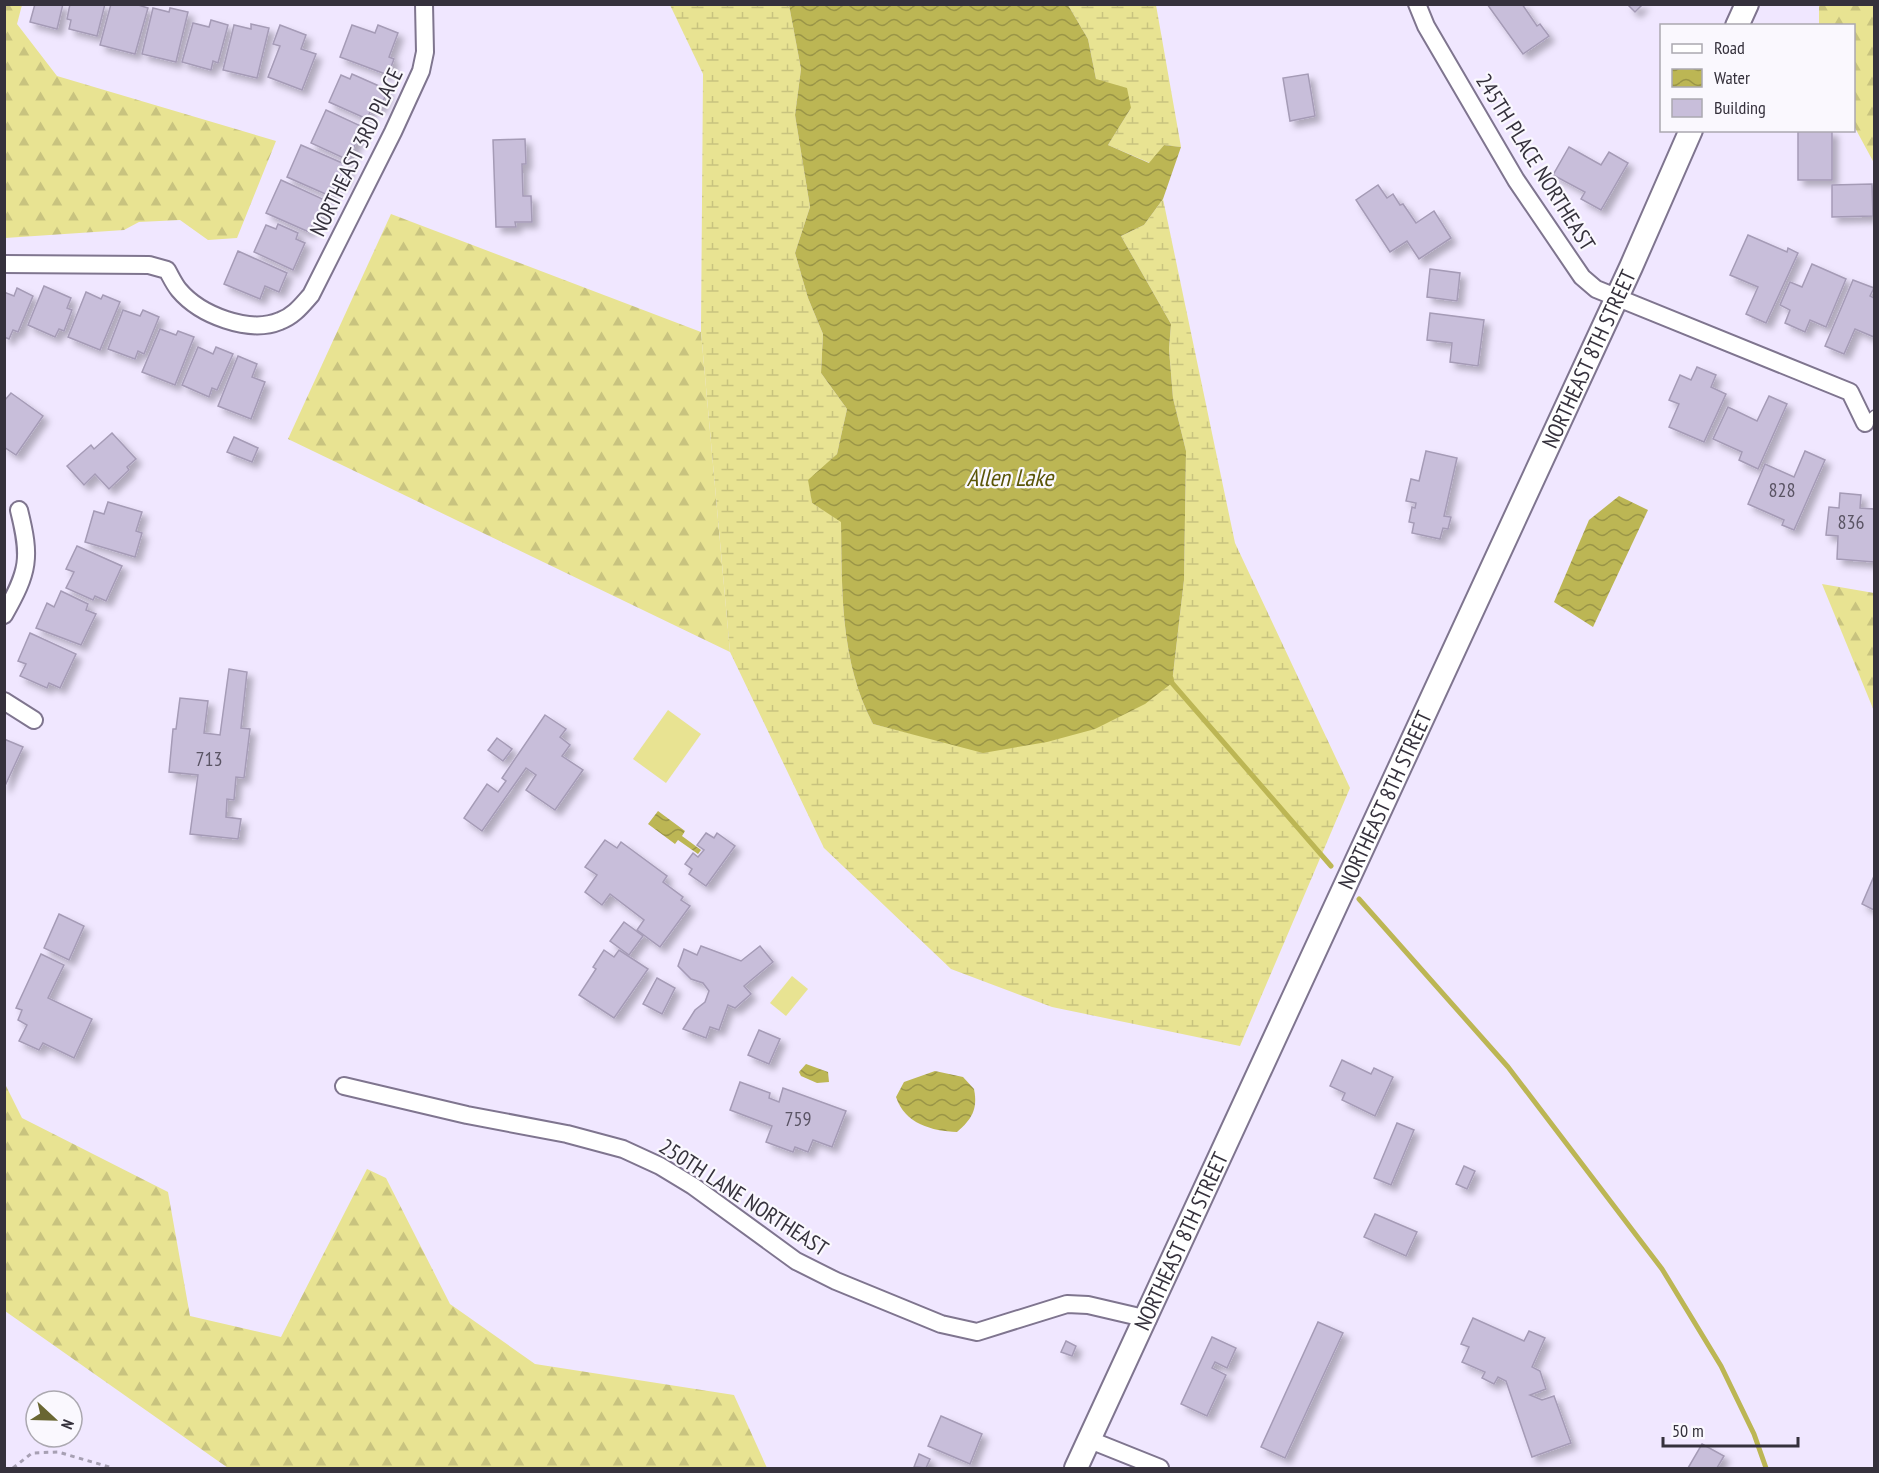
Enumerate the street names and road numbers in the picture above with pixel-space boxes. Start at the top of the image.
street label: NORTHEAST 3RD PLACE [303,63,409,241]
street label: 245TH PLACE NORTHEAST [1470,68,1602,256]
street label: NORTHEAST 8TH STREET [1535,265,1642,452]
street label: NORTHEAST 8TH STREET [1332,706,1438,893]
street label: 250TH LANE NORTHEAST [654,1132,834,1262]
street label: NORTHEAST 8TH STREET [1128,1147,1234,1335]

